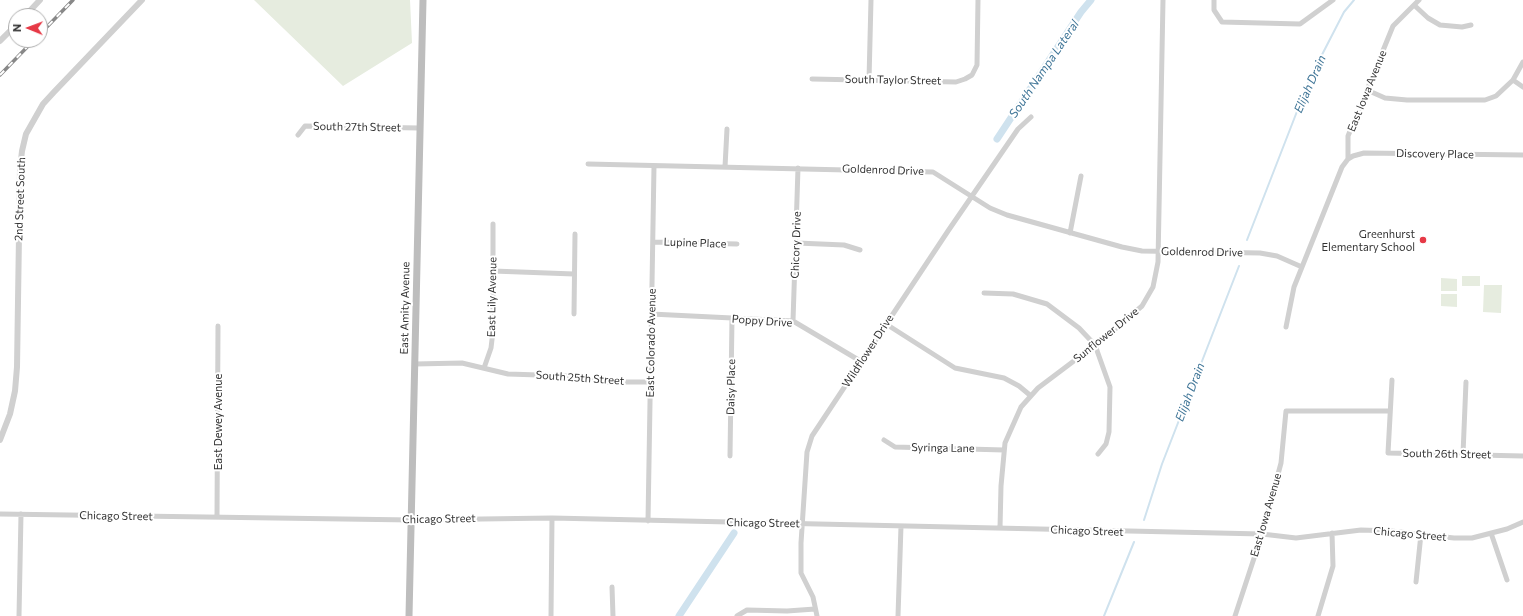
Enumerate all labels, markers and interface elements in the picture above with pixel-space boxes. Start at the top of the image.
north arrow [8,8,48,48]
water label: South Nampa Lateral [1006,17,1082,121]
text: N [10,24,23,32]
street label: East Iowa Avenue [1345,48,1389,134]
water label: Elijah Drain [1291,53,1329,115]
street label: South Taylor Street [845,73,941,87]
street label: South 27th Street [313,120,401,134]
street label: Discovery Place [1396,147,1474,161]
street label: 2nd Street South [12,157,28,241]
street label: Goldenrod Drive [842,162,924,178]
street label: Chicory Drive [788,211,804,279]
place label: Greenhurst Elementary School [1322,227,1415,253]
street label: Lupine Place [663,235,727,251]
marker: Greenhurst Elementary School [1418,235,1428,245]
street label: Goldenrod Drive [1161,245,1243,259]
street label: East Lily Avenue [485,257,499,337]
street label: East Amity Avenue [398,261,412,355]
street label: East Colorado Avenue [643,288,659,398]
street label: Sunflower Drive [1071,305,1141,365]
street label: Poppy Drive [731,312,793,330]
street label: Wildflower Drive [840,312,896,390]
street label: Daisy Place [724,359,738,415]
water label: Elijah Drain [1172,361,1208,423]
street label: South 25th Street [535,368,625,388]
street label: East Dewey Avenue [211,374,225,470]
street label: Syringa Lane [911,441,975,455]
street label: South 26th Street [1402,447,1492,461]
street label: East Iowa Avenue [1248,472,1284,558]
street label: Chicago Street [79,509,153,523]
street label: Chicago Street [402,512,476,526]
street label: Chicago Street [726,516,800,530]
street label: Chicago Street [1050,523,1124,539]
street label: Chicago Street [1373,524,1447,544]

